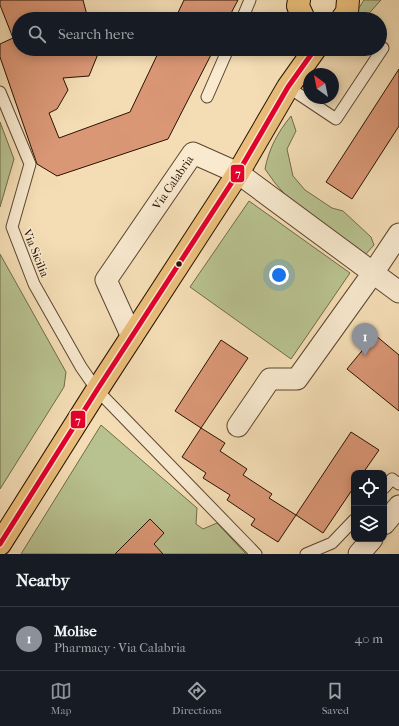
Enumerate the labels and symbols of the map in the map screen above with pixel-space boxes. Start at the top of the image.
north arrow [303,68,339,104]
street label: Via Calabria [149,152,197,213]
line badge: 7 [230,164,245,183]
text: 7 [234,167,241,180]
street label: Via Sicilia [20,226,52,279]
unlabelled marker [174,259,184,269]
your location [269,265,289,285]
pin: 1 [352,323,378,356]
line badge: 7 [70,410,86,429]
text: 7 [74,414,81,427]

